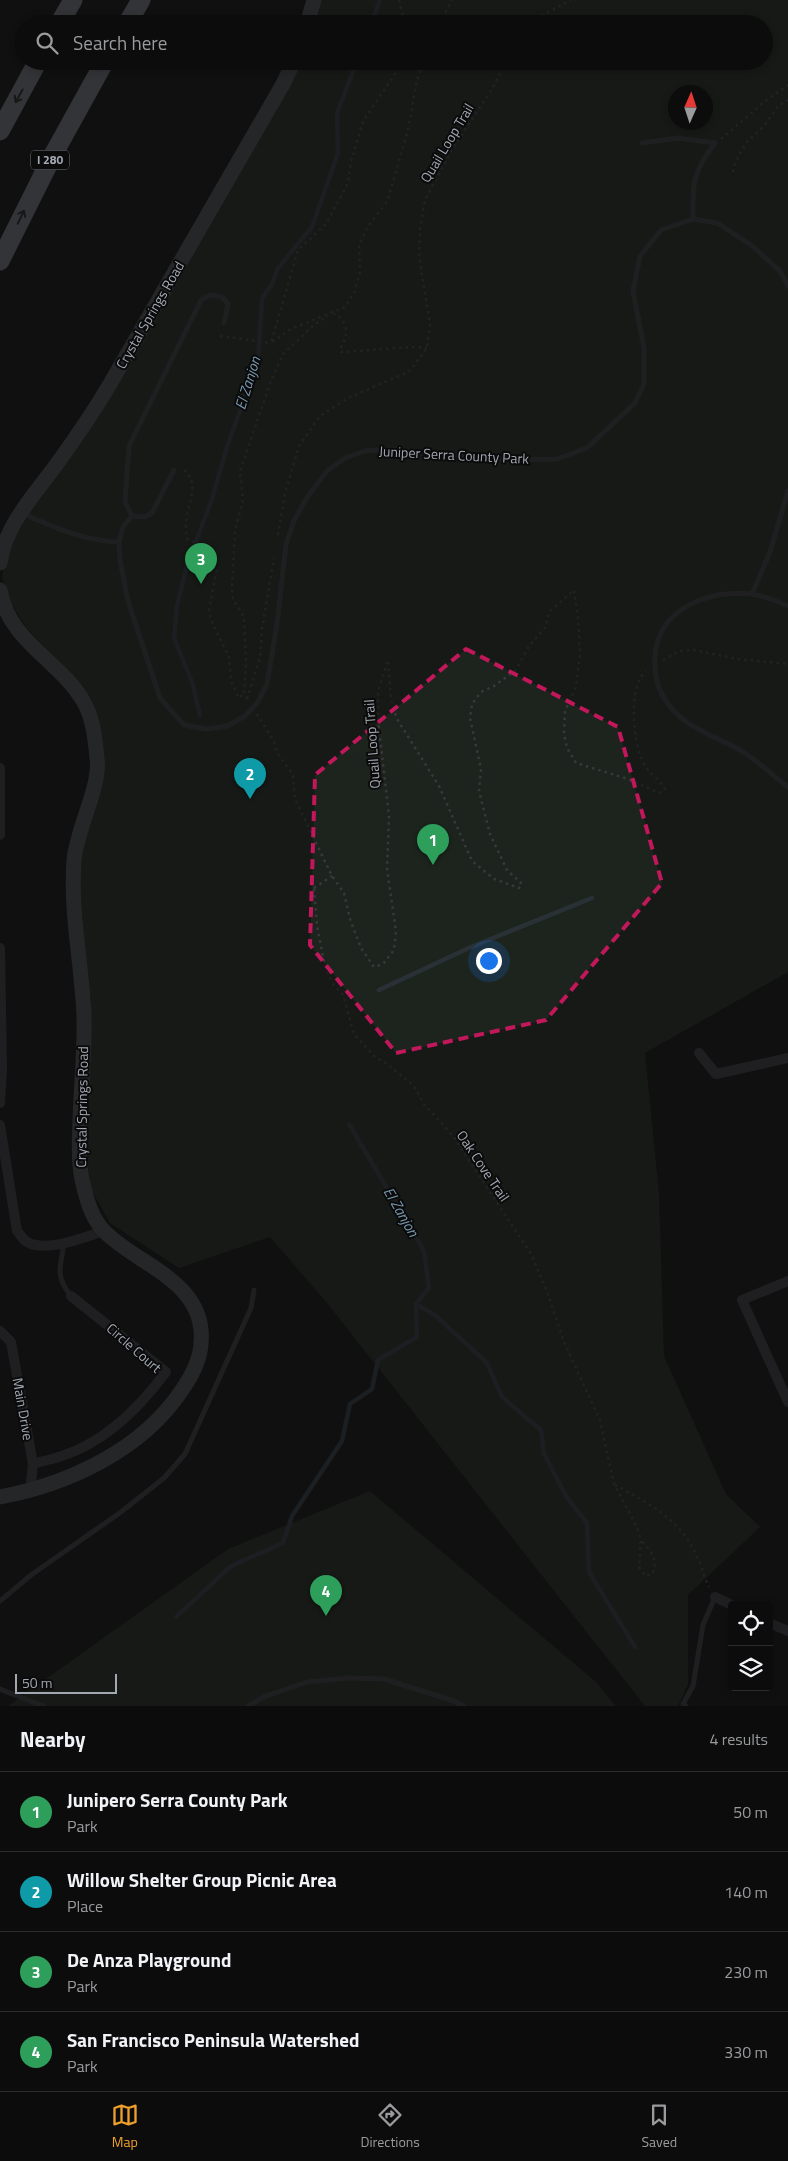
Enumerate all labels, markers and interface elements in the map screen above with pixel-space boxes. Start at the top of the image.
search box [15,15,773,70]
text: Search here [73,28,167,57]
icon: search [33,29,61,57]
north arrow [668,85,713,130]
one-way arrow [13,88,23,103]
street label: Quail Loop Trail [415,99,479,186]
road number: I 280 [31,150,69,170]
one-way arrow [16,210,26,225]
street label: Crystal Springs Road [110,257,189,373]
water label: El Zanjon [229,353,267,412]
street label: Juniper Serra County Park [378,440,530,469]
pin: 3 [185,543,217,584]
street label: Quail Loop Trail [358,699,385,789]
pin: 2 [234,758,266,799]
pin: 1 [417,824,449,865]
your location [476,948,502,974]
street label: Crystal Springs Road [70,1046,93,1168]
street label: Oak Cove Trail [452,1126,515,1206]
water label: El Zanjon [378,1182,425,1241]
street label: Circle Court [102,1318,167,1378]
street label: Main Drive [8,1376,39,1442]
pin: 4 [310,1575,342,1616]
map controls [728,1601,773,1691]
button: locate [728,1601,773,1646]
button: layers [728,1646,773,1691]
scale bar [15,1671,118,1694]
text: 50 m [22,1672,52,1693]
text: Nearby [20,1723,85,1755]
text: 4 results [709,1727,768,1751]
text: Junipero Serra County Park [67,1785,288,1814]
text: 1 [32,1800,40,1824]
text: 50 m [733,1800,768,1824]
text: Park [67,1814,98,1838]
text: Willow Shelter Group Picnic Area [67,1865,337,1894]
text: 2 [32,1880,40,1904]
text: 140 m [724,1880,768,1904]
text: Place [67,1894,103,1918]
text: De Anza Playground [67,1945,231,1974]
text: 3 [32,1960,40,1984]
text: 230 m [724,1960,768,1984]
text: Park [67,1974,98,1998]
text: San Francisco Peninsula Watershed [67,2025,359,2054]
text: 4 [32,2040,40,2064]
text: 330 m [724,2040,768,2064]
text: Park [67,2054,98,2078]
tab: Map [111,2101,139,2152]
tab: Directions [360,2101,420,2152]
tab: Saved [642,2101,677,2152]

